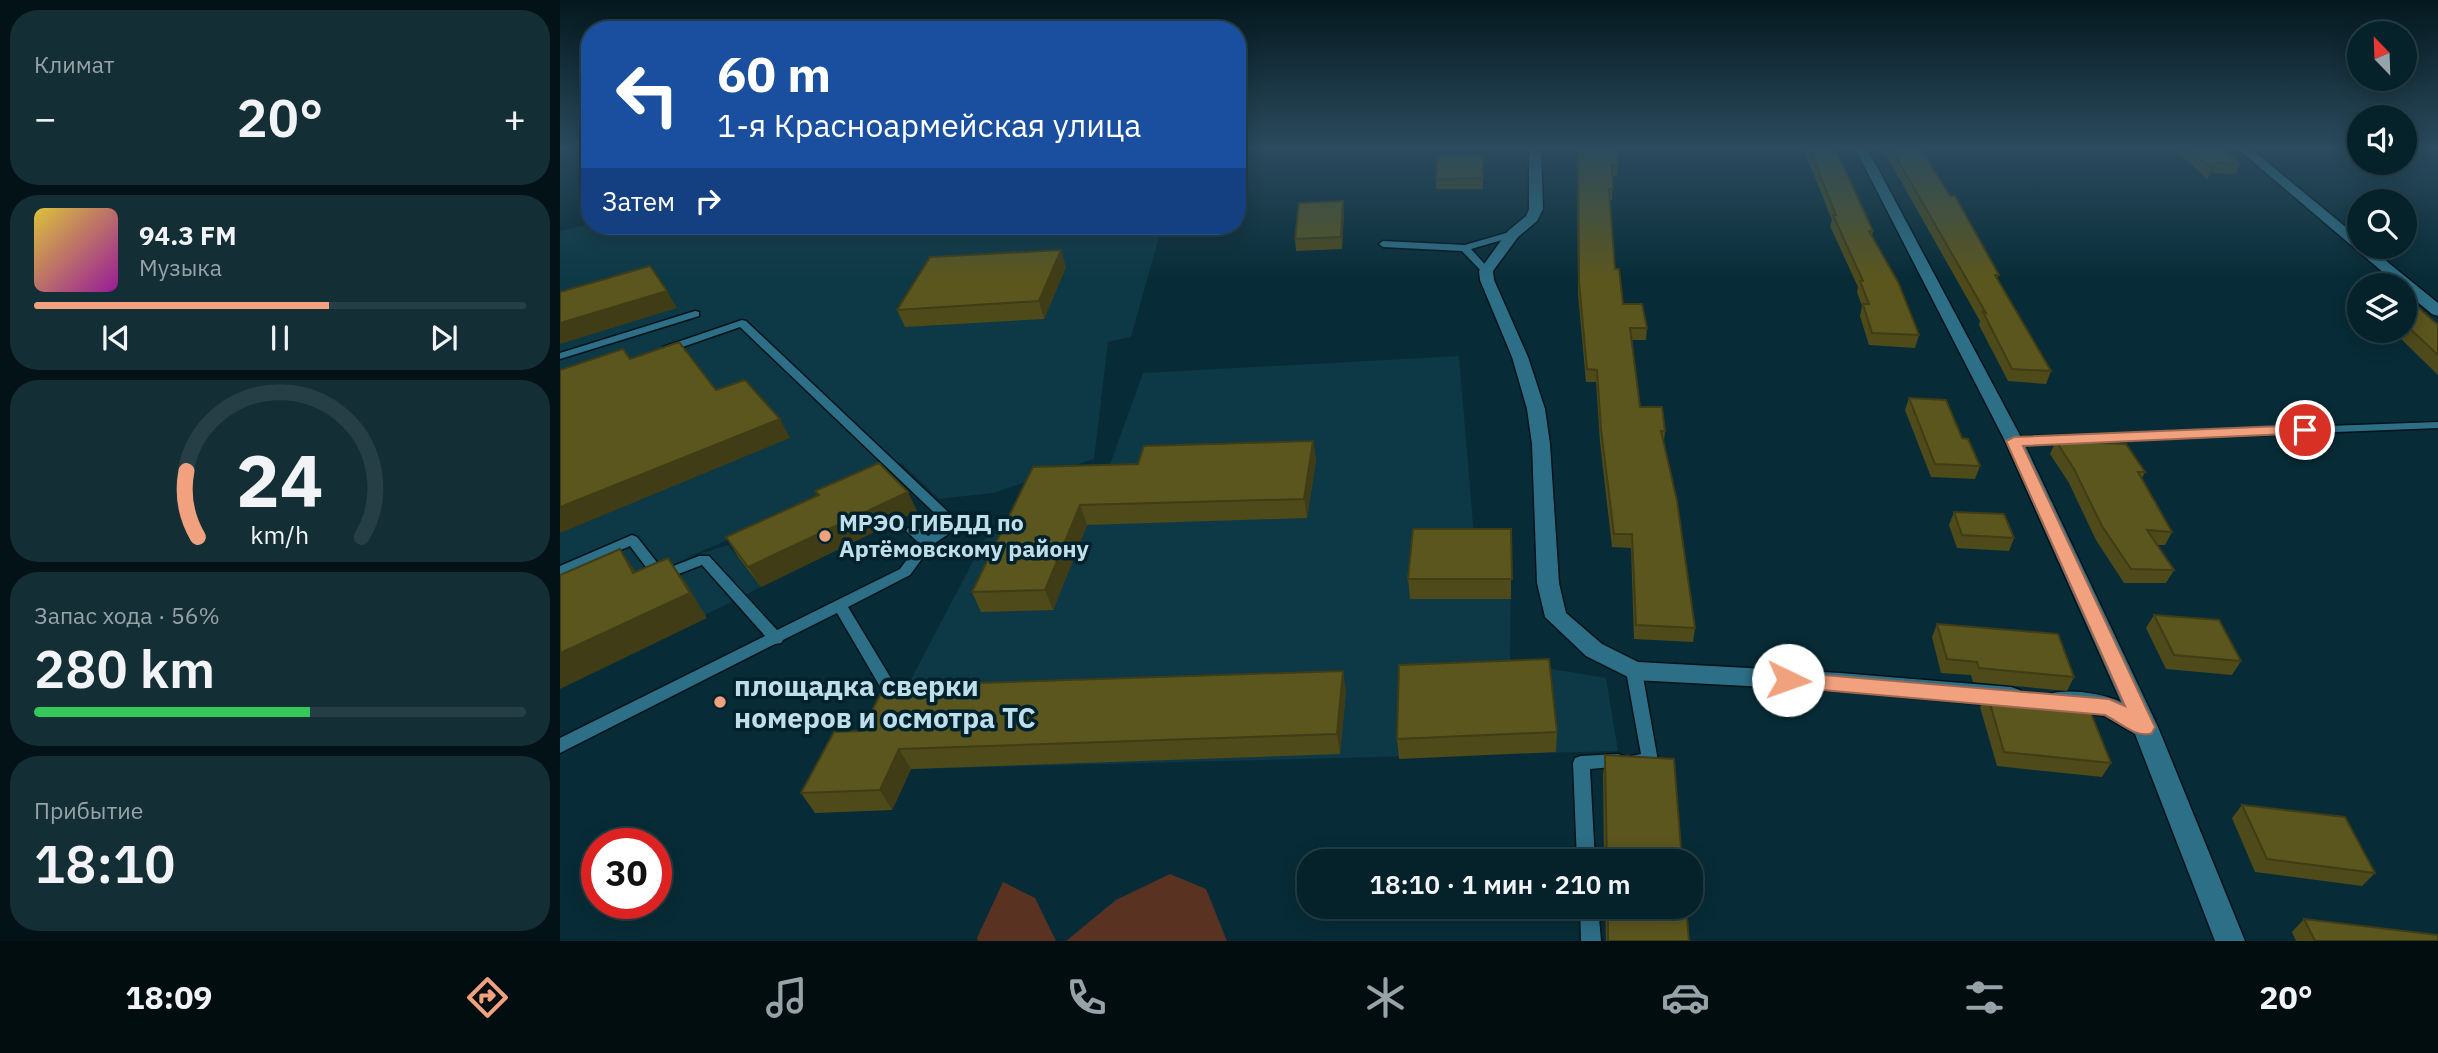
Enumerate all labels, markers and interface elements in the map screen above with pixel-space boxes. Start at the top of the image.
north arrow [2347,21,2417,91]
map controls [2347,21,2417,343]
text: 60 m [717,42,831,105]
text: Климат [34,49,115,79]
icon: left [602,49,693,140]
text: 20° [237,84,323,151]
text: − [34,93,57,142]
text: + [503,93,526,142]
text: 1-я Красноармейская улица [717,104,1141,146]
button: sound [2347,105,2417,175]
icon: right [689,182,727,220]
text: Затем [602,184,675,218]
button: search [2347,189,2417,259]
text: 94.3 FM [139,218,237,252]
text: Музыка [139,252,222,282]
button: layers [2347,273,2417,343]
icon: previous [97,319,135,357]
icon: pause [261,319,299,357]
icon: next [425,319,463,357]
pin [2275,400,2335,460]
icon: arrive [2286,411,2324,449]
text: 24 [236,432,324,527]
place label: МРЭО ГИБДД по Артёмовскому району [839,507,1089,563]
text: km/h [251,517,309,550]
marker: МРЭО ГИБДД по Артёмовскому району [817,528,833,544]
text: Запас хода · 56% [34,600,220,630]
text: 280 km [34,635,215,702]
position arrow [1751,643,1825,717]
place label: площадка сверки номеров и осмотра ТС [734,667,1036,736]
marker: площадка сверки номеров и осмотра ТС [712,694,728,710]
text: Прибытие [34,795,143,825]
speed limit sign: 30 [581,828,672,919]
text: 18:10 [34,830,175,897]
text: 18:10 · 1 мин · 210 m [1369,867,1631,901]
icon: directions [463,973,512,1022]
icon: music [762,973,811,1022]
icon: phone [1062,973,1111,1022]
icon: climate [1361,973,1410,1022]
icon: car [1661,973,1710,1022]
icon: filters [1960,973,2009,1022]
text: 18:09 [125,976,213,1018]
text: 20° [2259,976,2313,1018]

